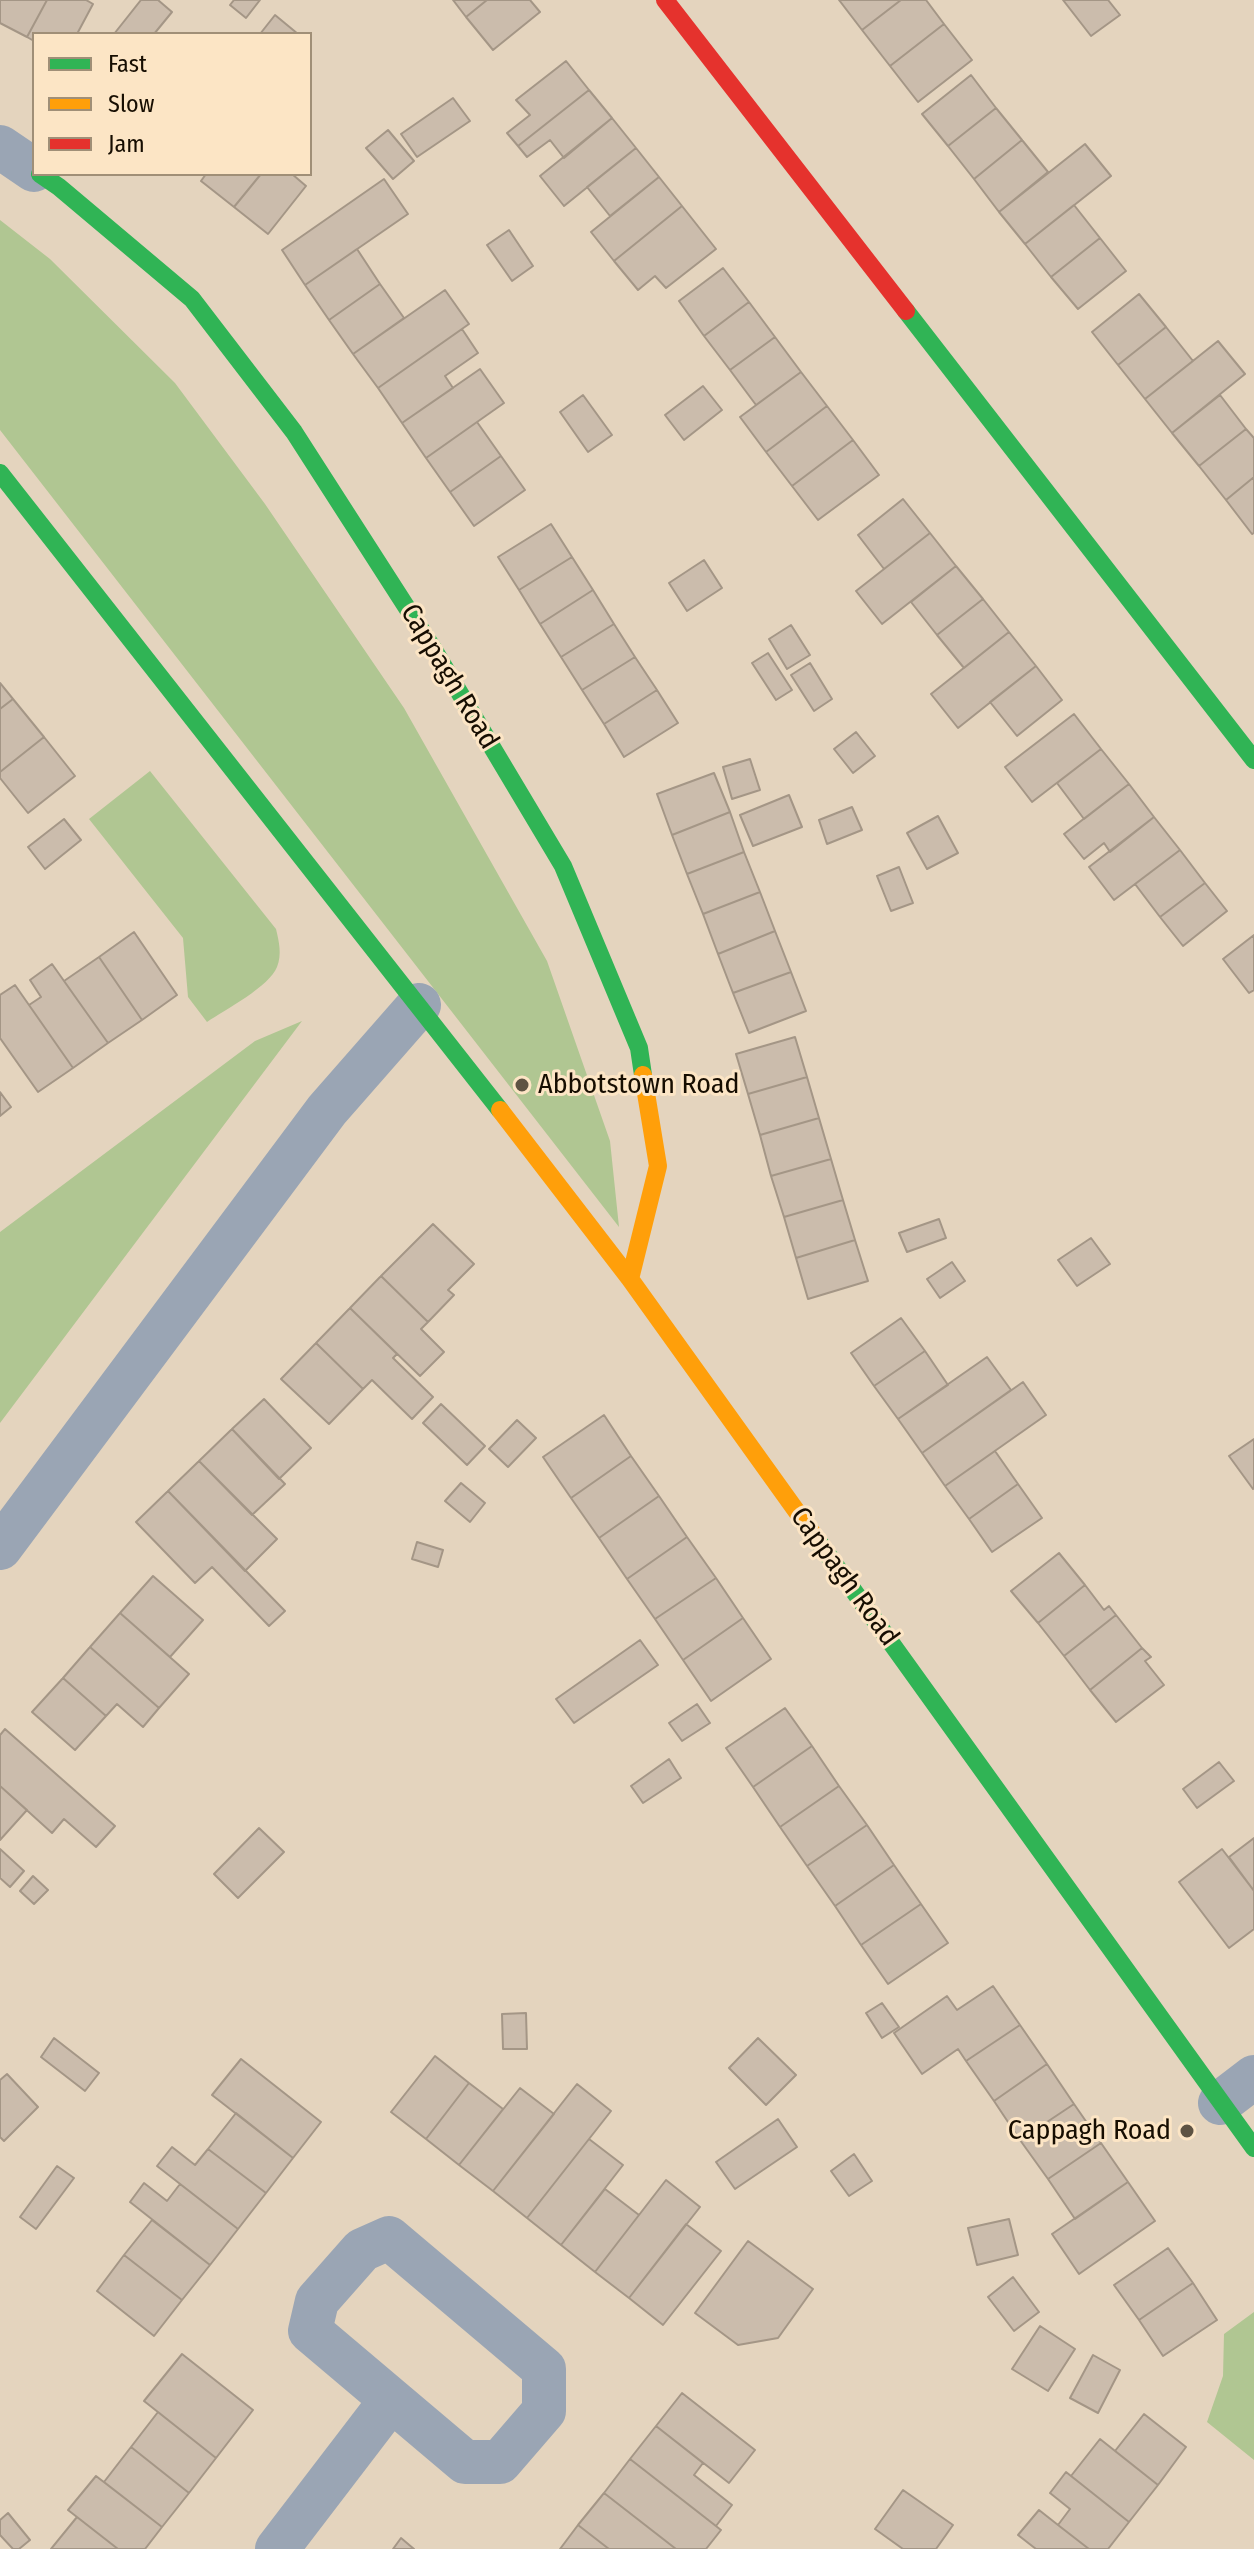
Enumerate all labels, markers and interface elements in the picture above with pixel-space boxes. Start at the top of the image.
legend [32,32,312,176]
text: Fast [108,50,147,78]
text: Slow [108,90,154,118]
text: Jam [108,130,145,158]
street label: Cappagh Road [393,598,505,756]
place label: Abbotstown Road [538,1068,740,1102]
marker: Abbotstown Road [513,1076,531,1094]
street label: Cappagh Road [782,1501,906,1653]
place label: Cappagh Road [1008,2114,1171,2148]
marker: Cappagh Road [1178,2122,1196,2140]

